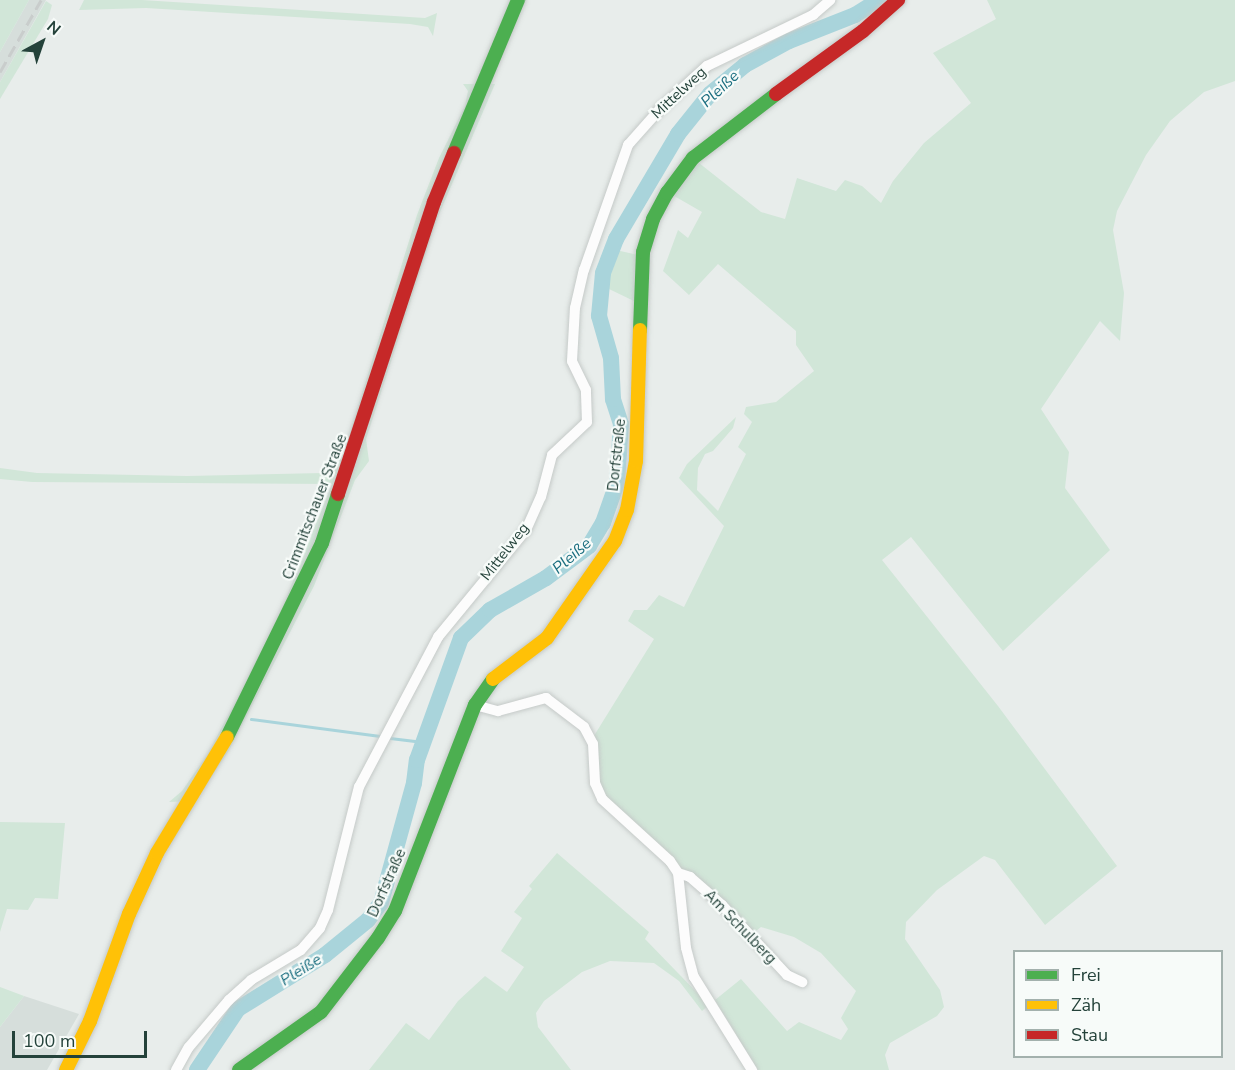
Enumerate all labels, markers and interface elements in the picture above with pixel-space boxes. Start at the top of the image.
north arrow [12,12,72,72]
text: N [42,16,65,40]
street label: Mittelweg [648,63,710,123]
water label: Pleiße [697,67,743,111]
street label: Dorfstraße [604,418,630,492]
street label: Crimmitschauer Straße [279,432,351,582]
street label: Mittelweg [477,520,533,584]
water label: Pleiße [549,534,595,578]
street label: Dorfstraße [364,846,410,920]
street label: Am Schulberg [700,886,780,968]
water label: Pleiße [277,950,325,990]
legend [1013,950,1223,1058]
text: Frei [1071,963,1101,987]
text: Zäh [1071,993,1101,1017]
scale bar [15,1019,150,1057]
text: Stau [1071,1023,1108,1047]
text: 100 m [23,1029,75,1053]

